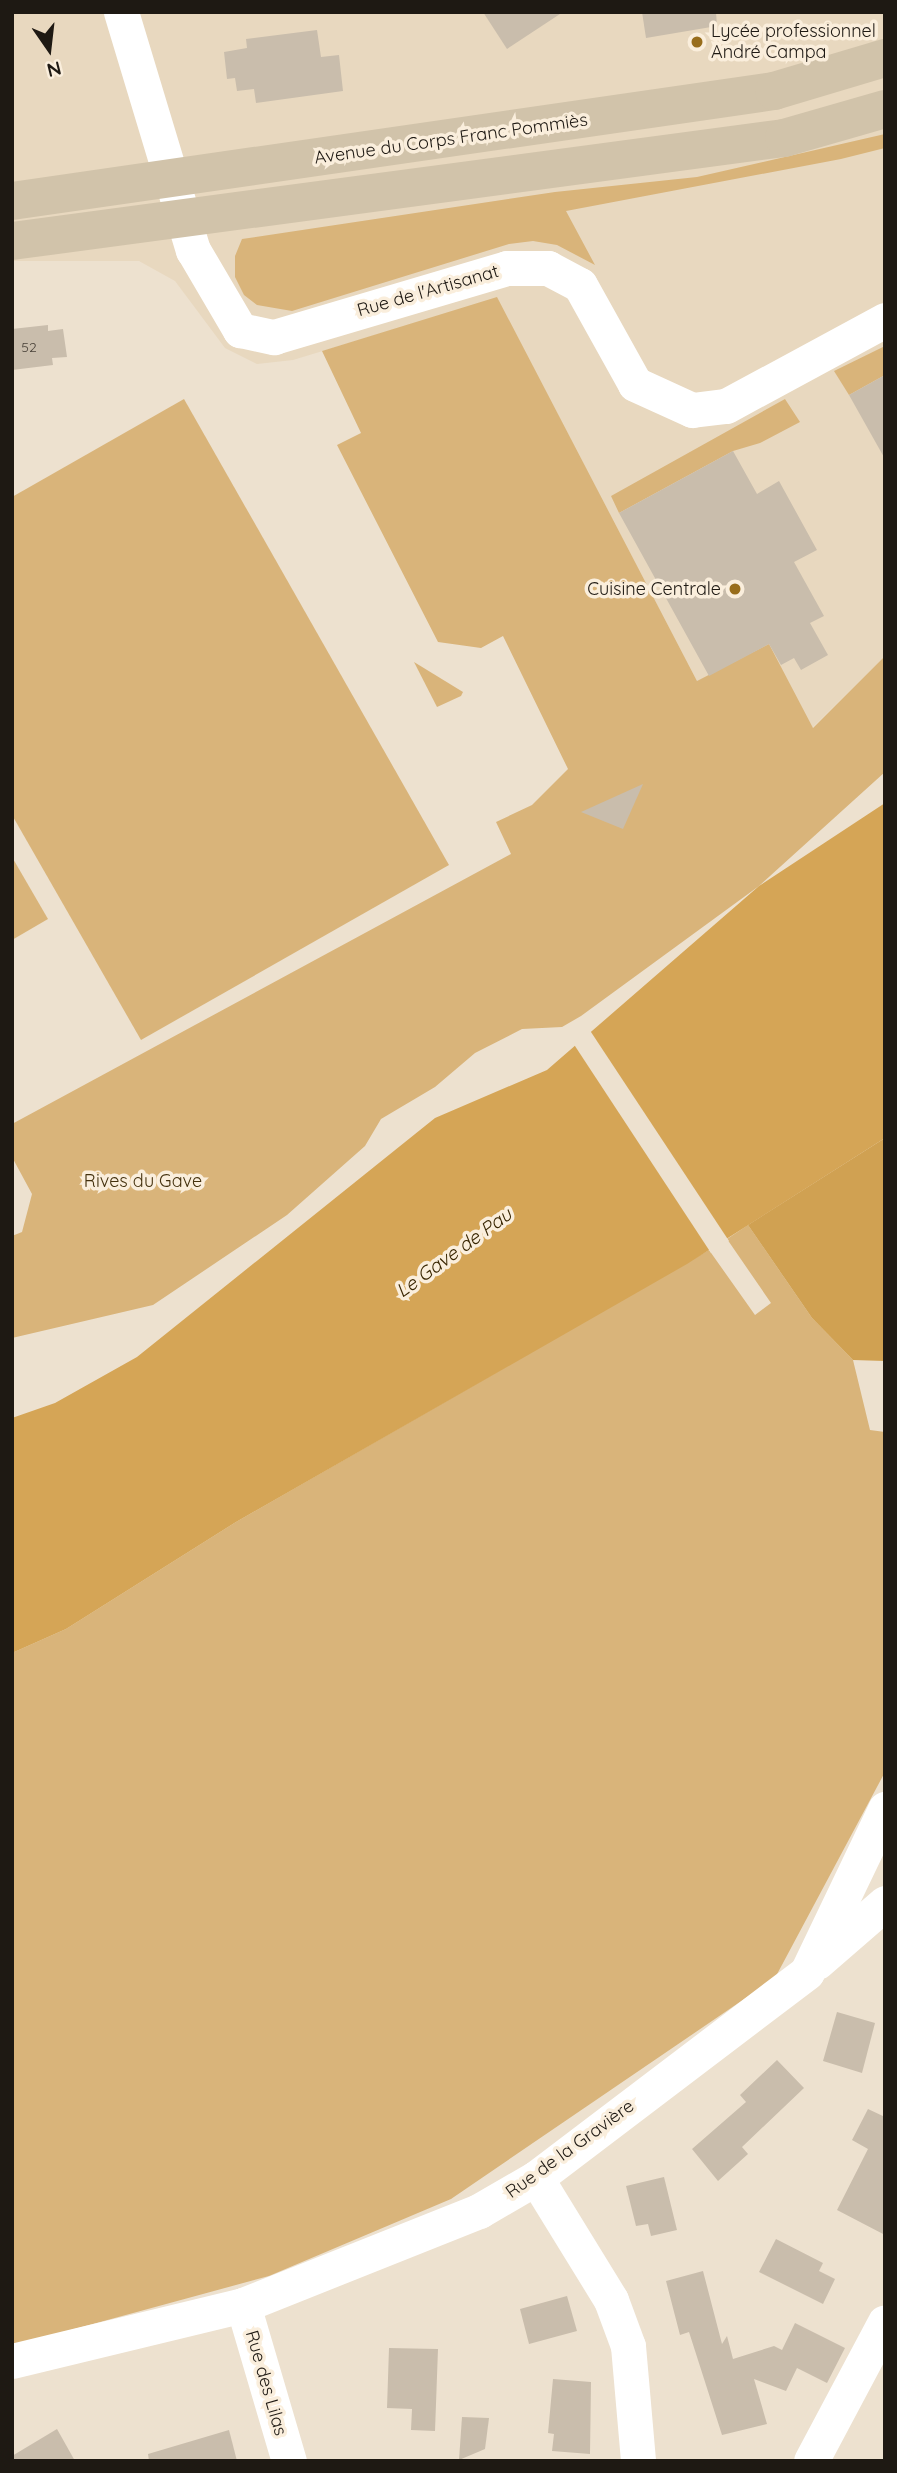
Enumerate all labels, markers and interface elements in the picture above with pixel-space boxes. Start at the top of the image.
north arrow [14,14,84,84]
place label: Lycée professionnel André Campa [711,21,876,64]
marker: Lycée professionnel André Campa [689,34,705,50]
text: N [44,56,64,83]
street label: Avenue du Corps Franc Pommiès [313,109,589,169]
street label: Rue de l'Artisanat [355,260,501,322]
house number: 52 [21,339,37,355]
place label: Cuisine Centrale [587,578,721,600]
marker: Cuisine Centrale [727,581,743,597]
park label: Rives du Gave [84,1170,202,1192]
water label: Le Gave de Pau [392,1203,516,1303]
street label: Rue de la Gravière [502,2095,638,2203]
street label: Rue des Lilas [241,2328,291,2438]

